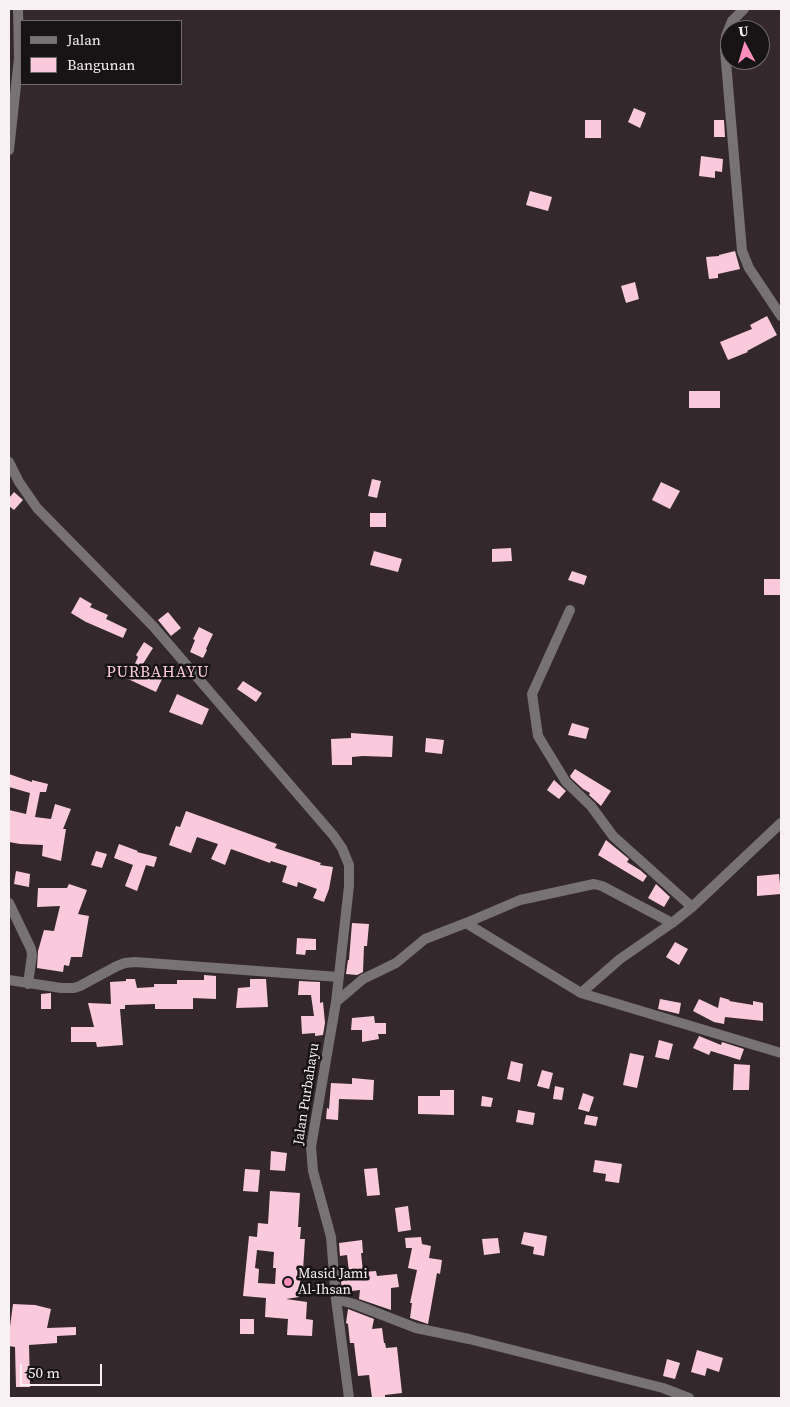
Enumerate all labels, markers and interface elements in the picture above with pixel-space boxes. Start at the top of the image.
legend [20,20,182,85]
north arrow [720,20,770,70]
text: U [737,21,750,42]
text: Jalan [67,29,101,50]
text: Bangunan [67,54,135,75]
district label: PURBAHAYU [105,663,211,683]
street label: Jalan Purbahayu [291,1042,323,1146]
place label: Masid Jami Al-Ihsan [298,1266,368,1298]
marker: Masid Jami Al-Ihsan [282,1276,294,1288]
scale bar [22,1354,105,1386]
text: 50 m [28,1362,60,1383]

